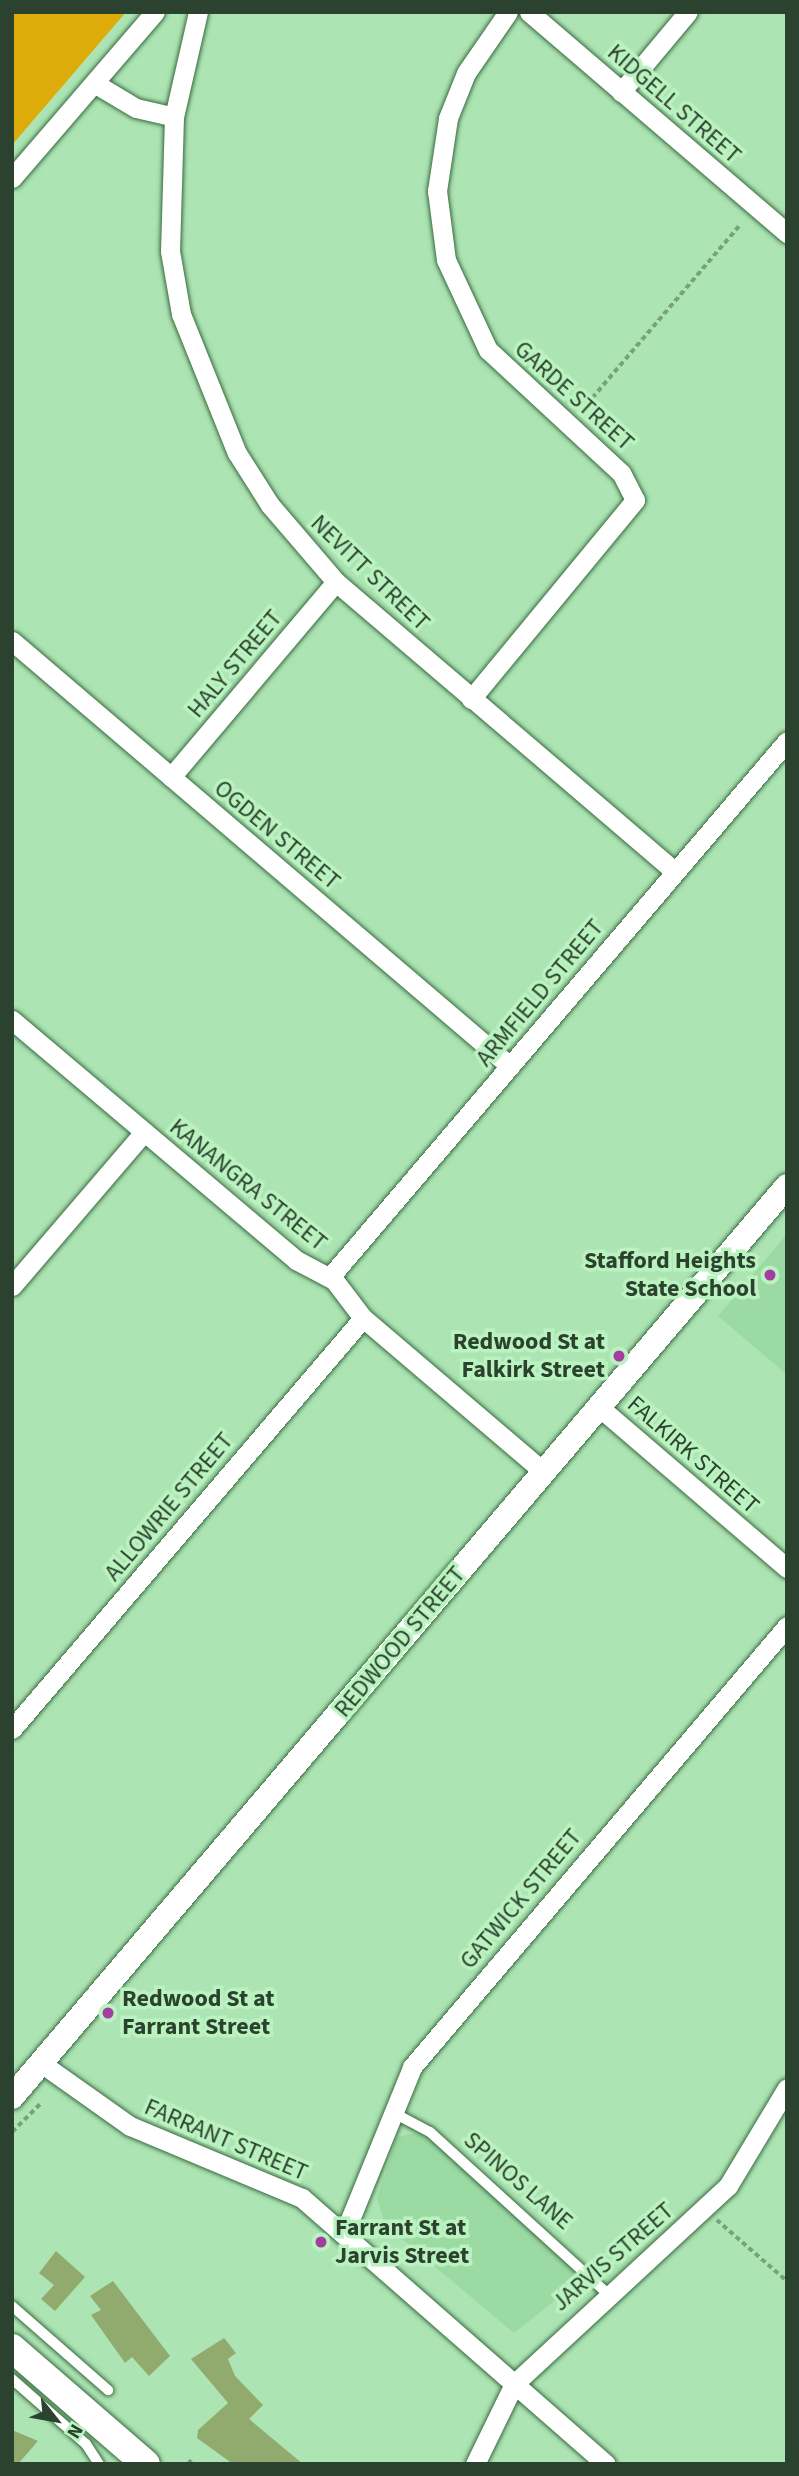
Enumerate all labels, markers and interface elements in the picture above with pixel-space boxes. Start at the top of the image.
street label: KIDGELL STREET [601,38,747,170]
street label: GARDE STREET [508,335,640,457]
street label: NEVITT STREET [304,509,436,637]
street label: HALY STREET [182,604,288,724]
street label: OGDEN STREET [208,774,346,896]
street label: ARMFIELD STREET [470,914,610,1072]
street label: KANANGRA STREET [164,1113,332,1257]
place label: Stafford Heights State School [584,1247,756,1303]
marker: Stafford Heights State School [762,1267,778,1283]
place label: Redwood St at Falkirk Street [453,1328,605,1384]
marker: Redwood St at Falkirk Street [611,1348,627,1364]
street label: FALKIRK STREET [621,1390,765,1520]
street label: ALLOWRIE STREET [99,1427,239,1587]
street label: REDWOOD STREET [329,1561,471,1723]
street label: GATWICK STREET [454,1823,588,1975]
place label: Redwood St at Farrant Street [122,1985,274,2041]
marker: Redwood St at Farrant Street [100,2005,116,2021]
street label: FARRANT STREET [140,2093,312,2187]
street label: SPINOS LANE [458,2126,578,2236]
street label: JARVIS STREET [546,2196,680,2318]
place label: Farrant St at Jarvis Street [335,2214,469,2270]
marker: Farrant St at Jarvis Street [313,2234,329,2250]
north arrow [21,2385,91,2455]
text: N [60,2419,89,2443]

